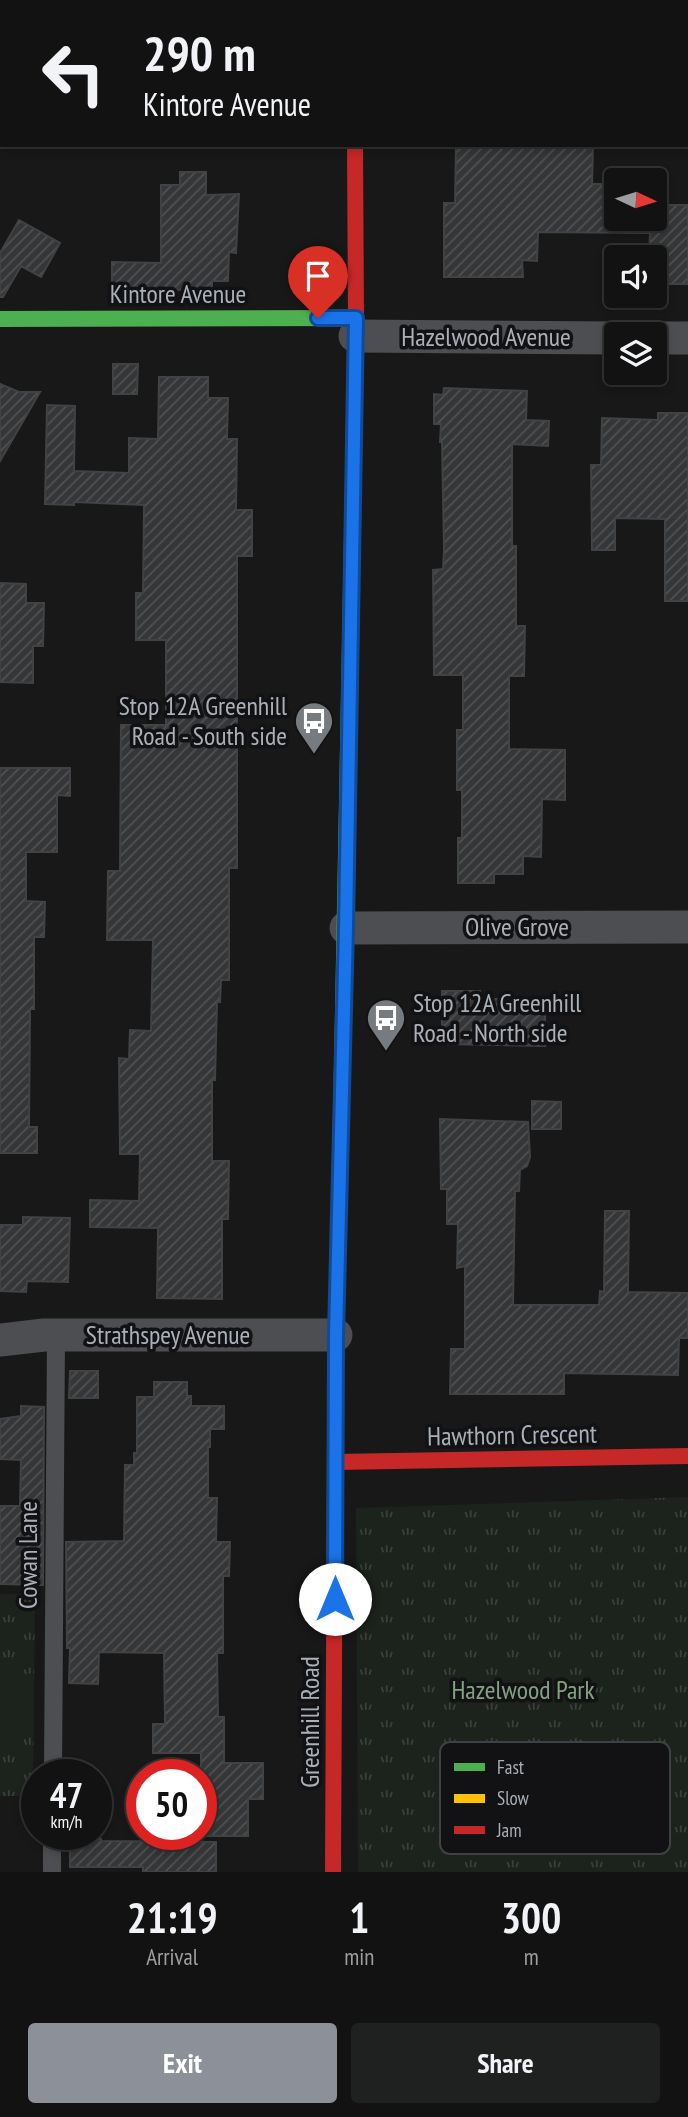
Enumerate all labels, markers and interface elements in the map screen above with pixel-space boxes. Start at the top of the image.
text: 290 m [143,21,256,85]
icon: left [28,28,119,119]
text: Kintore Avenue [143,83,311,125]
north arrow [604,168,667,231]
map controls [604,168,667,385]
button: sound [604,245,667,308]
pin [288,246,348,318]
icon: arrive [299,257,337,295]
street label: Kintore Avenue [110,277,246,310]
street label: Hazelwood Avenue [401,320,571,353]
button: layers [604,322,667,385]
place label: Stop 12A Greenhill Road - South side [119,689,287,752]
bus stop icon: Stop 12A Greenhill Road - South side [293,700,335,755]
street label: Olive Grove [465,910,569,943]
place label: Stop 12A Greenhill Road - North side [413,986,581,1049]
bus stop icon: Stop 12A Greenhill Road - North side [365,997,407,1052]
street label: Strathspey Avenue [86,1318,250,1351]
street label: Hawthorn Crescent [427,1417,597,1452]
street label: Cowan Lane [11,1501,44,1609]
position arrow [298,1562,372,1636]
street label: Greenhill Road [293,1656,326,1788]
park label: Hazelwood Park [451,1673,595,1706]
legend [440,1742,670,1854]
text: Fast [497,1755,525,1779]
speed limit sign: 50 [126,1759,217,1850]
text: 47 [50,1772,83,1818]
text: Slow [497,1786,530,1810]
text: km/h [51,1810,82,1833]
text: Jam [496,1818,522,1842]
text: 21:19 [127,1890,218,1945]
text: 1 [349,1890,369,1945]
text: 300 [501,1890,561,1945]
text: Arrival [146,1942,198,1971]
text: min [344,1942,374,1971]
text: m [524,1942,539,1971]
button: Exit [28,2023,337,2103]
button: Share [351,2023,660,2103]

